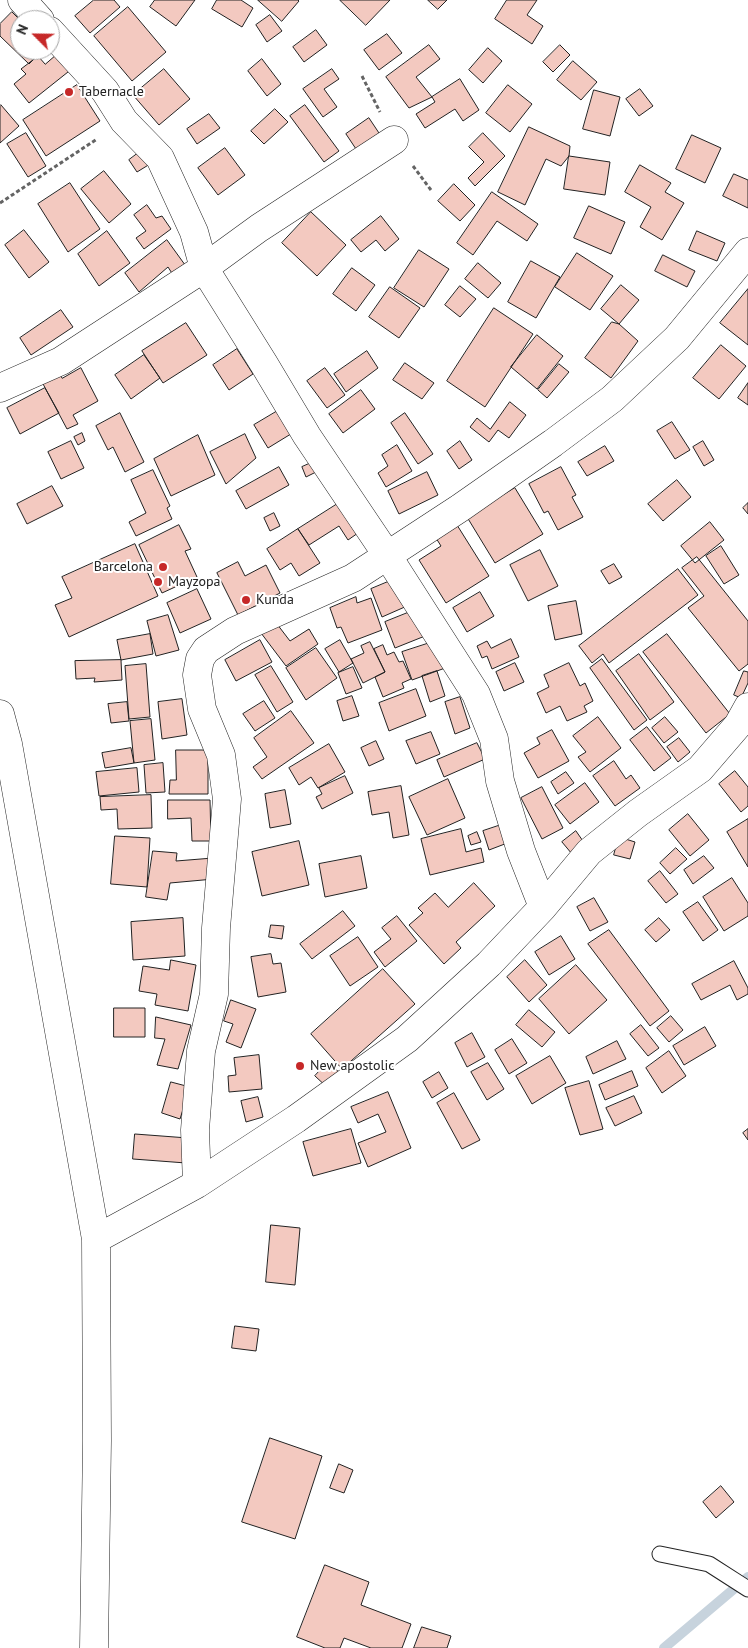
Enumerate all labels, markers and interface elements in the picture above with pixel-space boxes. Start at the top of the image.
north arrow [10,10,60,60]
text: N [12,22,32,37]
place label: Tabernacle [79,84,144,100]
marker: Tabernacle [63,86,75,98]
place label: Barcelona [94,559,153,575]
marker: Barcelona [157,561,169,573]
place label: Mayzopa [168,574,220,590]
marker: Mayzopa [152,576,164,588]
place label: Kunda [256,592,294,608]
marker: Kunda [240,594,252,606]
place label: New apostolic [310,1058,395,1074]
marker: New apostolic [294,1060,306,1072]

